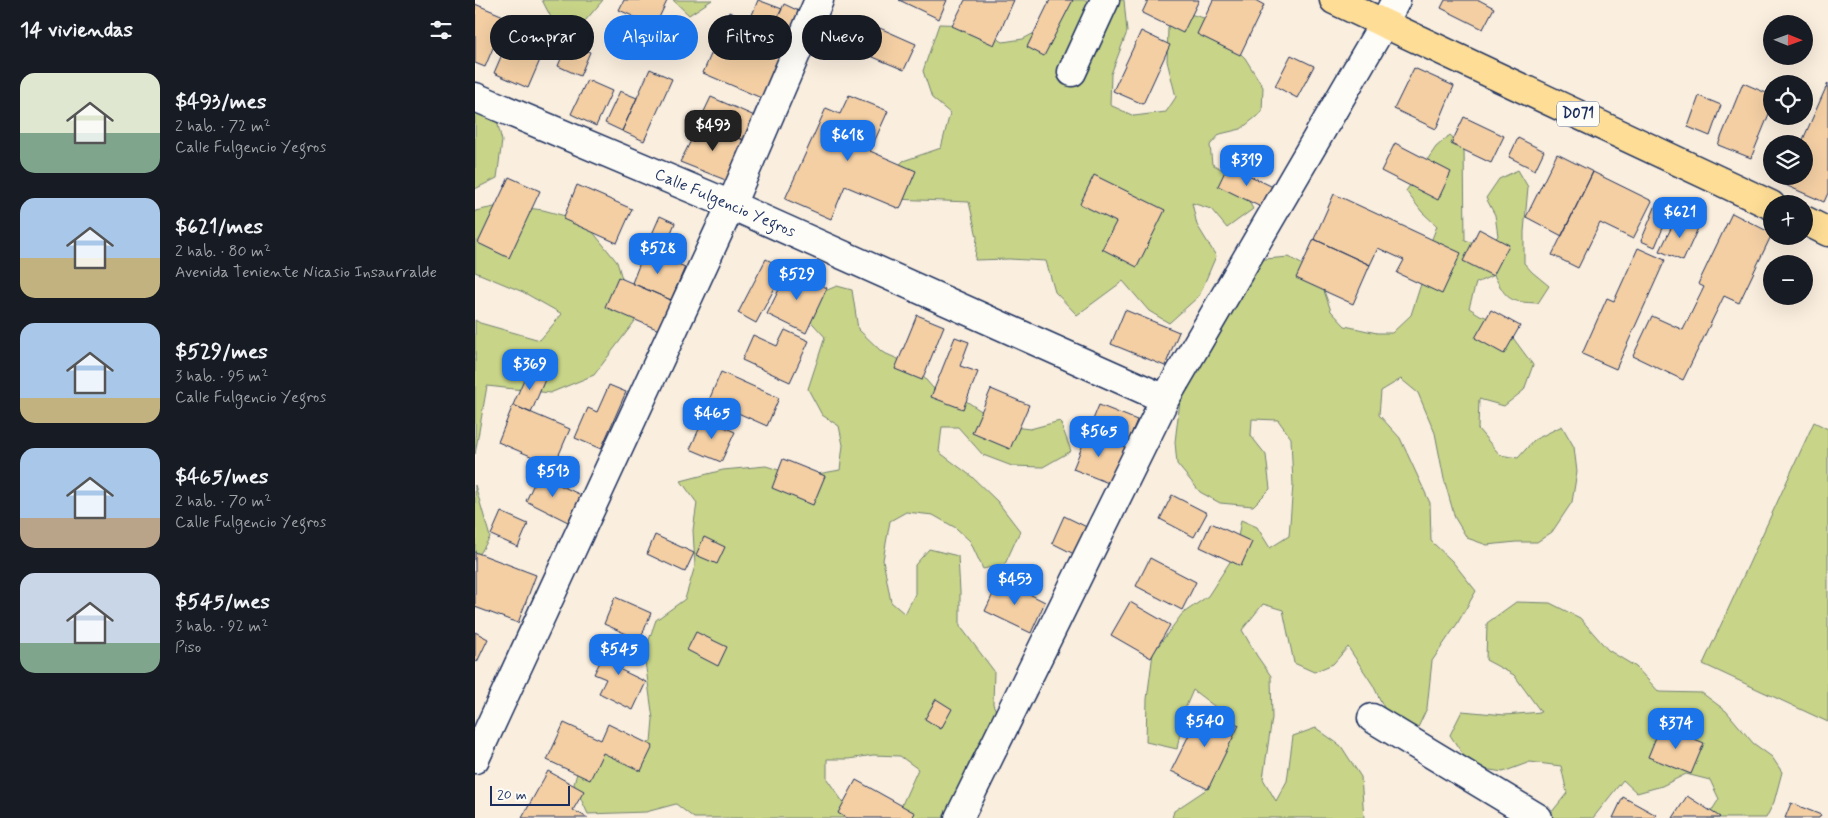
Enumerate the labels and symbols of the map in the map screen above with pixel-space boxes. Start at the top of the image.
north arrow [1763,15,1813,65]
road number: D071 [1557,102,1599,126]
pin: $493 [683,110,743,152]
pin: $618 [818,120,878,162]
pin: $319 [1217,144,1277,187]
street label: Calle Fulgencio Yegros [651,164,799,243]
pin: $621 [1650,196,1710,239]
pin: $528 [628,232,688,275]
pin: $529 [767,258,827,301]
pin: $369 [500,348,560,391]
pin: $465 [682,398,742,440]
pin: $565 [1069,416,1129,458]
pin: $513 [523,456,583,498]
pin: $453 [985,564,1045,606]
pin: $545 [589,634,649,676]
pin: $540 [1175,706,1235,748]
pin: $374 [1646,708,1706,750]
scale bar [490,783,570,806]

